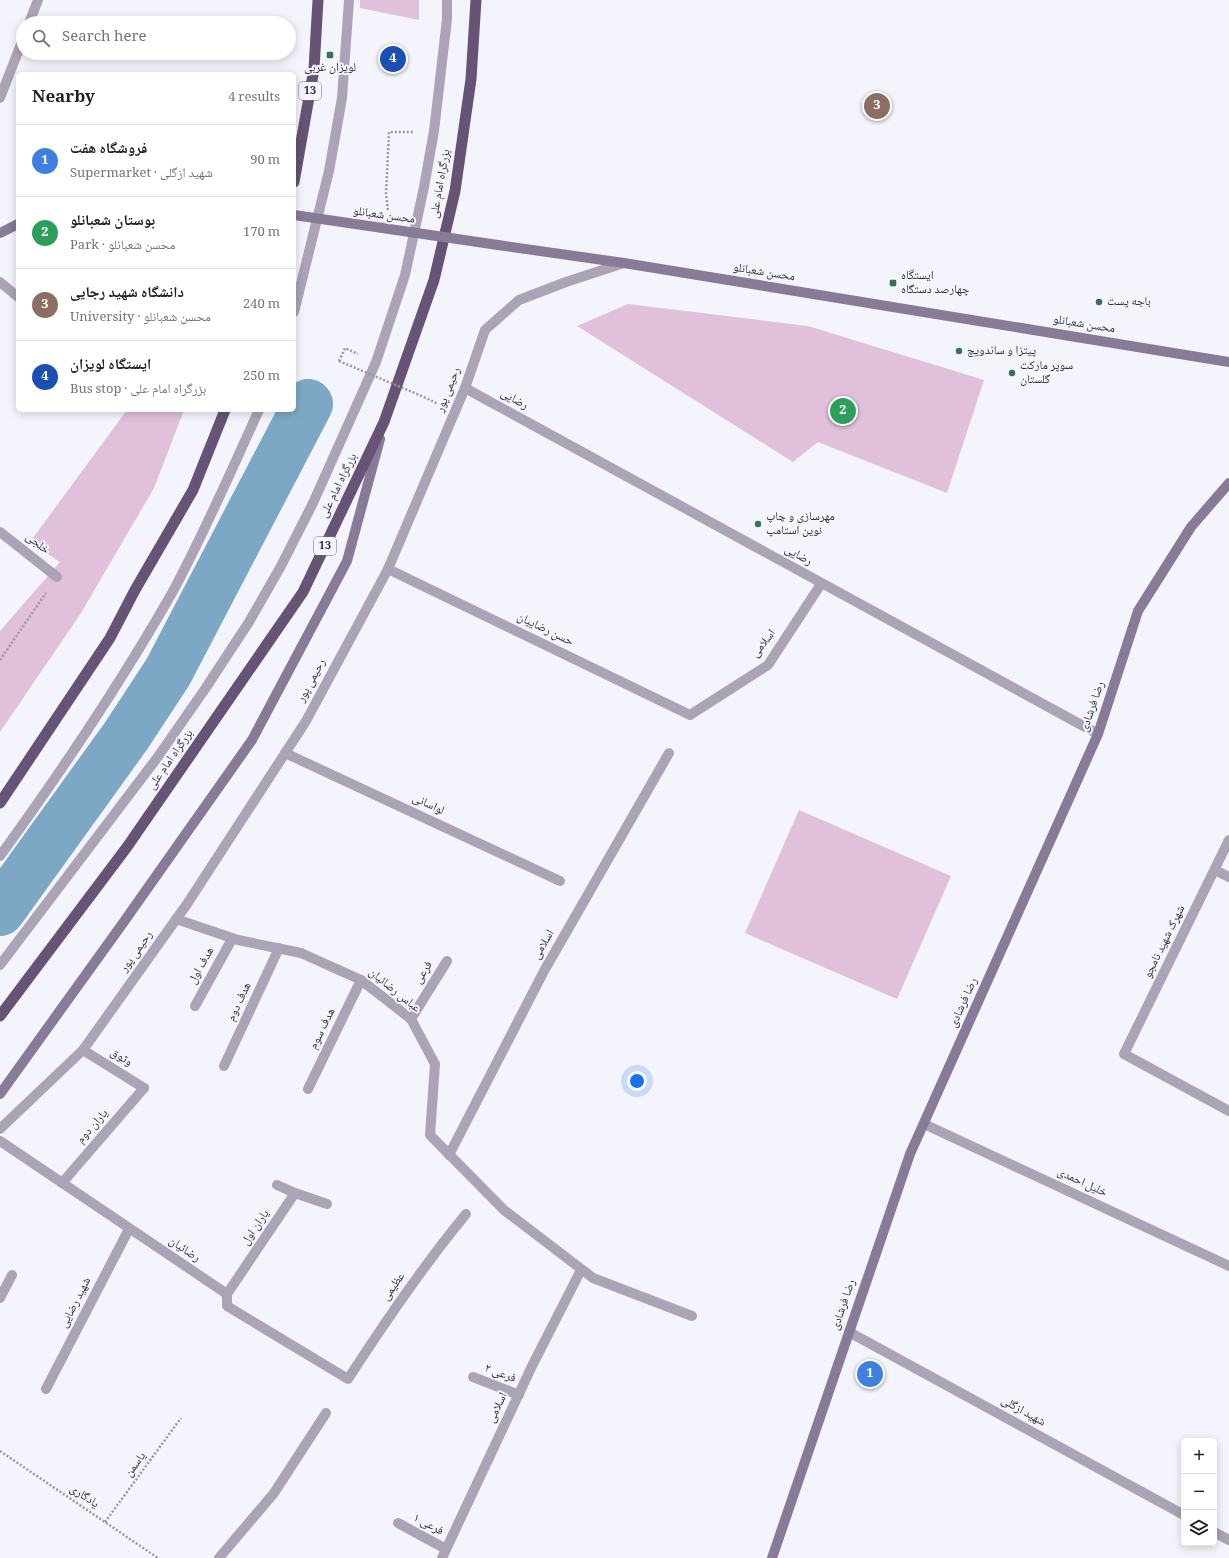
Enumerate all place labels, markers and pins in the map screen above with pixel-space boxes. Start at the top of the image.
pin: 4 [380,44,406,74]
marker: لویزان غربی [325,50,335,60]
place label: لویزان غربی [304,58,356,79]
pin: 3 [864,91,890,121]
place label: ایستگاه چهارصد دستگاه [901,266,970,301]
marker: ایستگاه چهارصد دستگاه [888,278,898,288]
place label: باجه پست [1107,292,1151,313]
marker: باجه پست [1094,297,1104,307]
place label: پیتزا و ساندویچ [967,341,1036,362]
marker: پیتزا و ساندویچ [954,346,964,356]
place label: سوپر مارکت گلستان [1020,356,1073,391]
marker: سوپر مارکت گلستان [1007,368,1017,378]
pin: 2 [830,396,856,426]
place label: مهرسازی و چاپ نوین استامپ [766,507,835,542]
marker: مهرسازی و چاپ نوین استامپ [753,519,763,529]
pin: 1 [857,1359,883,1389]

